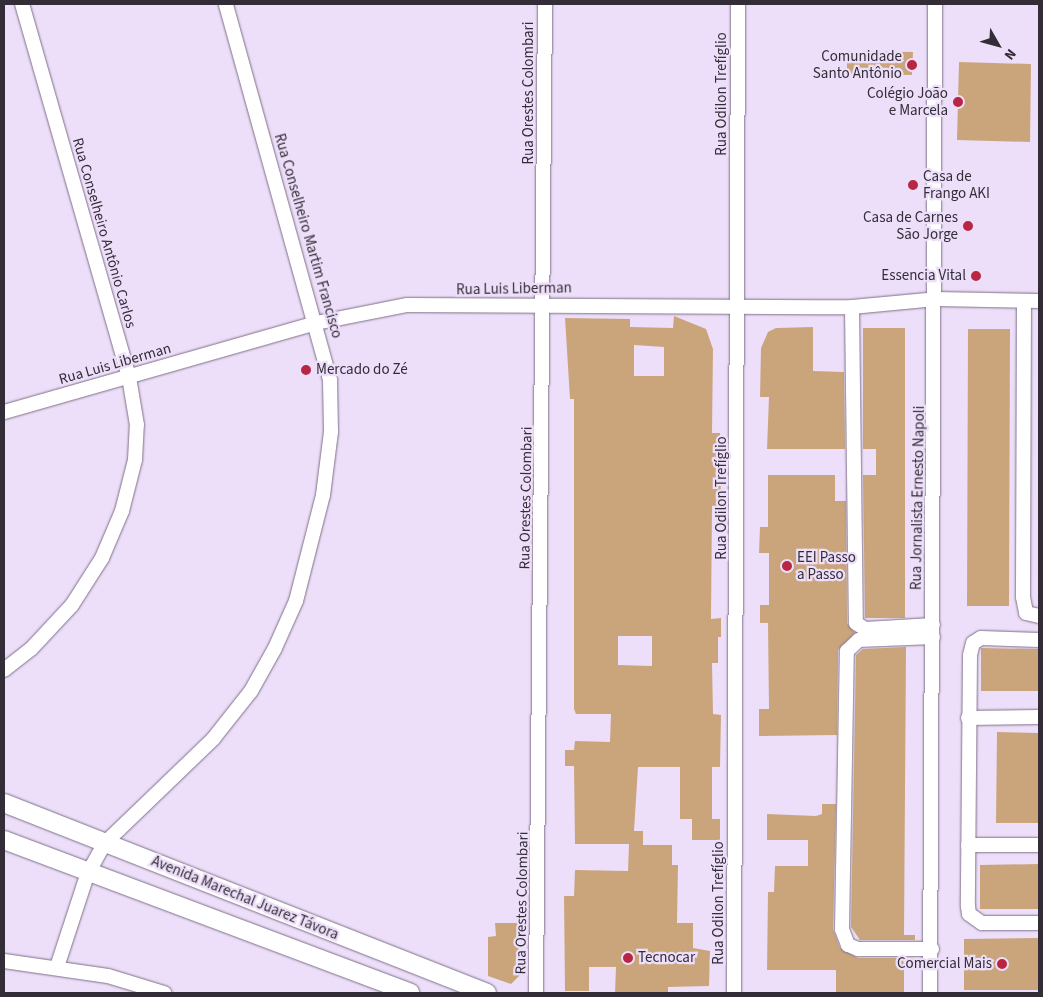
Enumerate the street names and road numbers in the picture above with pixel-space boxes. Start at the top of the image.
street label: Rua Orestes Colombari [520,22,538,164]
street label: Rua Odilon Trefíglio [713,32,731,156]
street label: Rua Conselheiro Martim Francisco [270,132,346,340]
street label: Rua Conselheiro Antônio Carlos [68,136,140,330]
street label: Rua Luis Liberman [456,279,572,299]
street label: Rua Luis Liberman [57,339,173,389]
street label: Rua Jornalista Ernesto Napoli [907,406,929,590]
street label: Rua Orestes Colombari [516,426,536,570]
street label: Rua Odilon Trefíglio [713,436,731,560]
street label: Rua Orestes Colombari [512,831,532,975]
street label: Rua Odilon Trefíglio [710,841,728,965]
street label: Avenida Marechal Juarez Távora [149,852,341,944]

